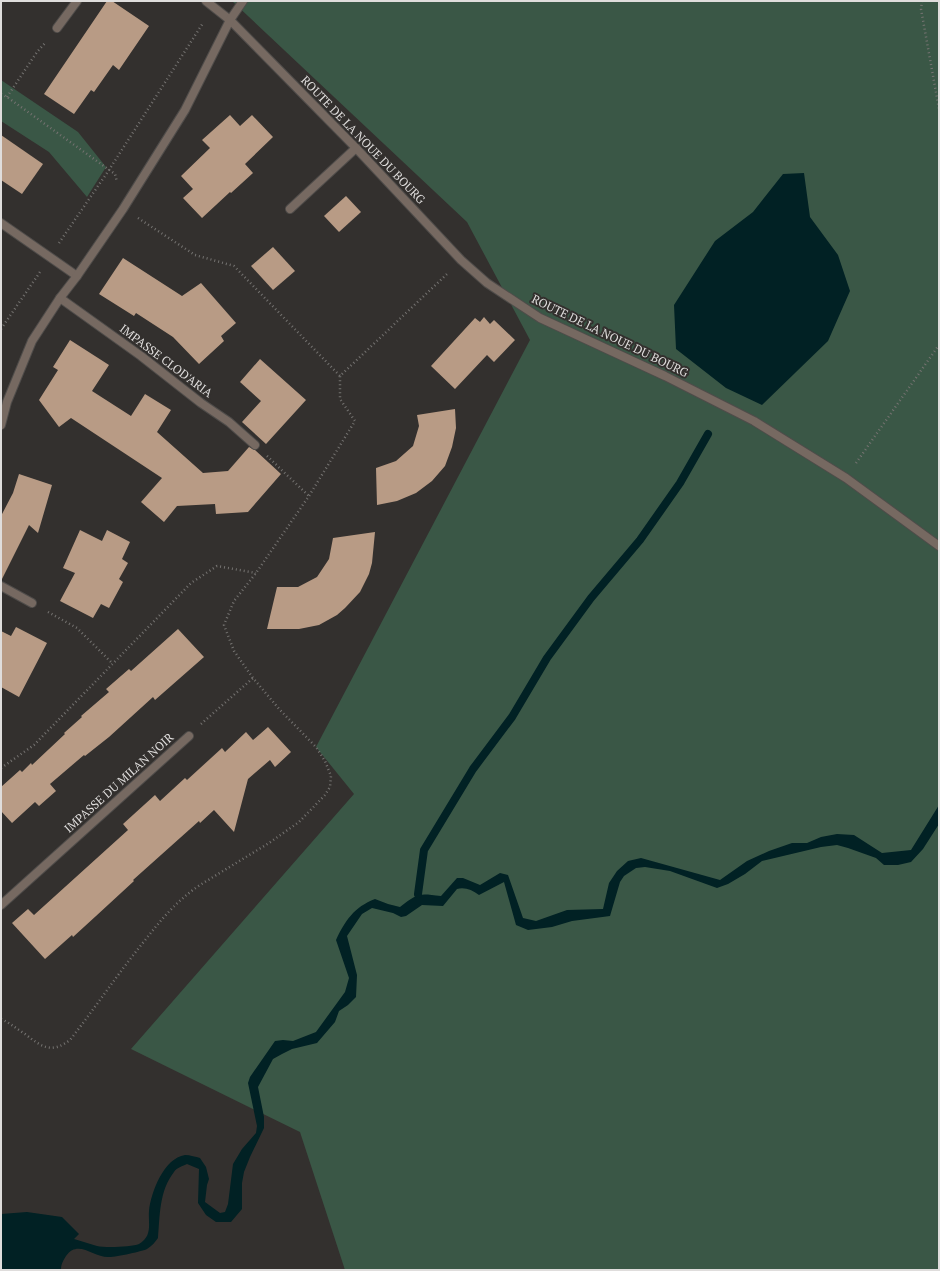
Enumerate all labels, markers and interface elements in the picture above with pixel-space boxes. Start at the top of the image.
street label: ROUTE DE LA NOUE DU BOURG [298,72,429,207]
street label: ROUTE DE LA NOUE DU BOURG [529,291,692,380]
street label: IMPASSE CLOD'ARIA [117,321,216,401]
street label: IMPASSE DU MILAN NOIR [61,729,177,836]

